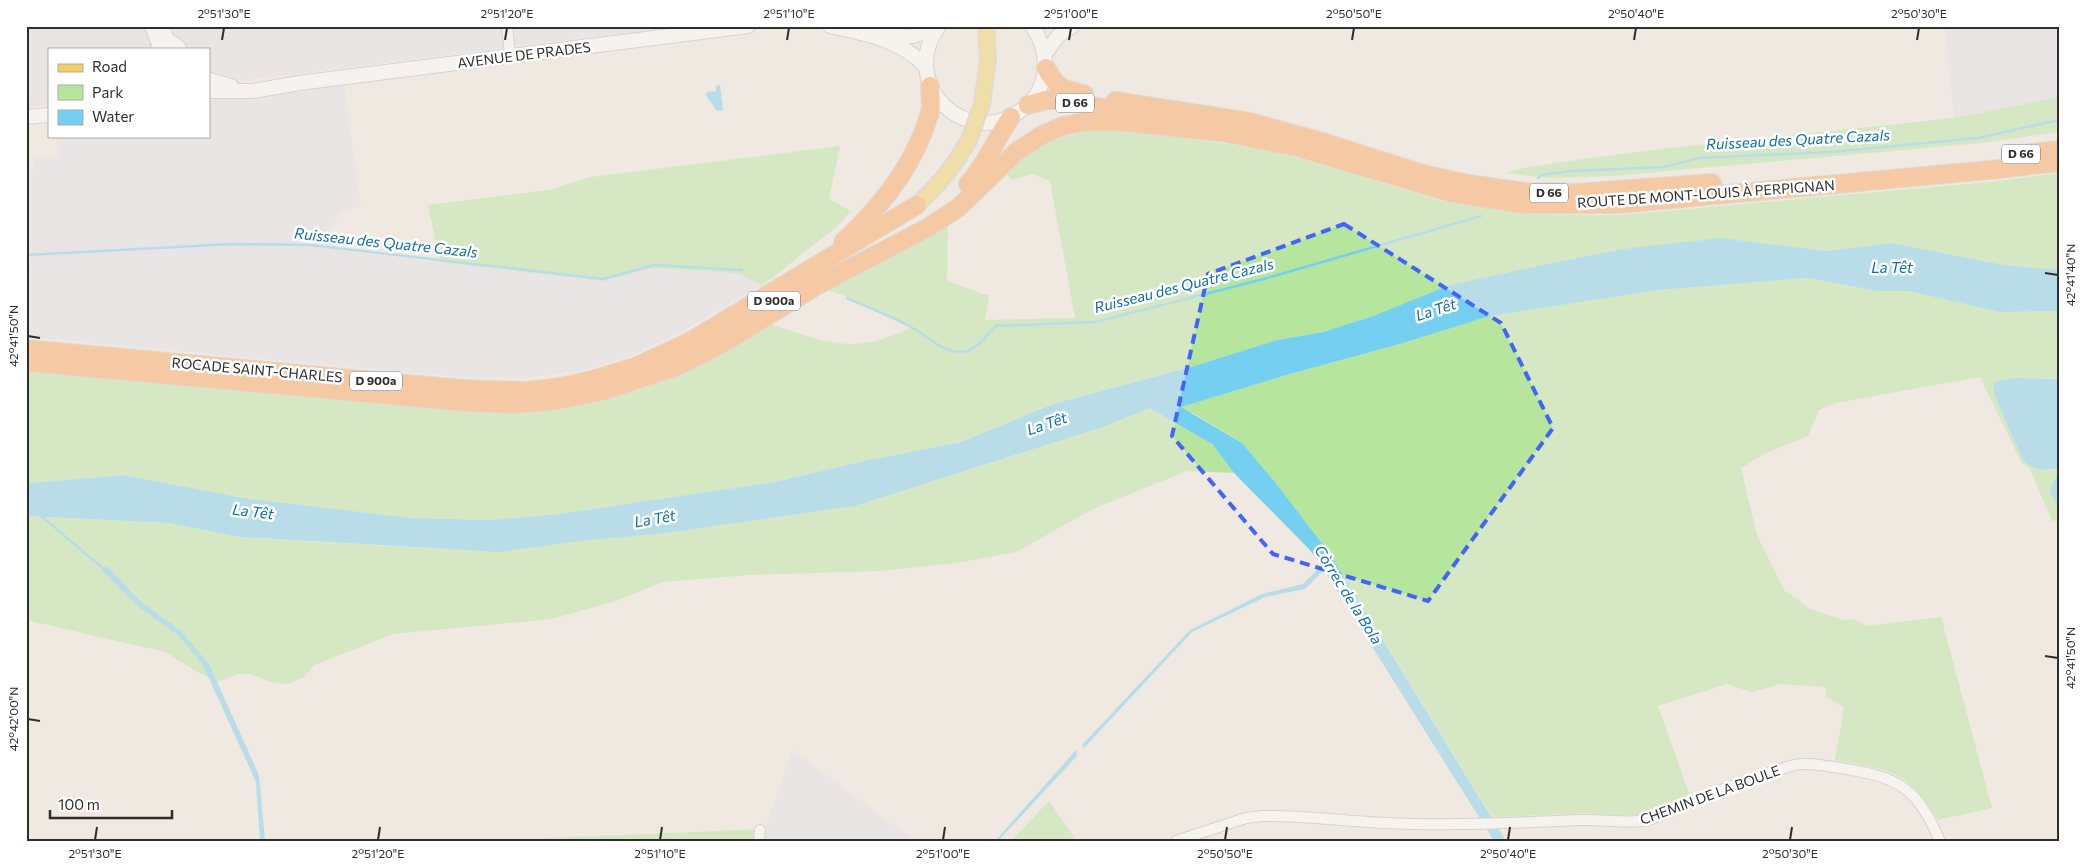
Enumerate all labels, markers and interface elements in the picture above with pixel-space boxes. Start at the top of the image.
text: 2°51'30"E [197,6,251,20]
text: 2°51'20"E [481,6,533,20]
text: 2°51'10"E [763,6,815,20]
text: 2°51'00"E [1044,6,1098,20]
text: 2°50'50"E [1326,6,1382,20]
text: 2°50'40"E [1608,6,1664,20]
text: 2°50'30"E [1891,6,1947,20]
street label: AVENUE DE PRADES [456,38,592,71]
legend [48,48,210,138]
text: Road [92,57,127,75]
text: Park [92,83,123,101]
road number: D 66 [1056,94,1094,112]
text: Water [92,107,134,125]
water label: Ruisseau des Quatre Cazals [1705,125,1891,153]
road number: D 66 [2002,144,2040,164]
street label: ROUTE DE MONT-LOUIS À PERPIGNAN [1577,176,1835,211]
road number: D 66 [1530,184,1568,202]
water label: Ruisseau des Quatre Cazals [294,223,479,261]
text: 42°41'40"N [2063,244,2077,306]
water label: Ruisseau des Quatre Cazals [1092,254,1276,316]
water label: La Têt [1871,258,1914,276]
road number: D 900a [748,292,800,310]
water label: La Têt [1413,294,1459,324]
text: 42°41'50"N [6,305,20,367]
street label: ROCADE SAINT-CHARLES [171,354,343,385]
road number: D 900a [350,372,402,391]
water label: La Têt [1024,407,1070,438]
water label: La Têt [231,500,276,523]
water label: La Têt [633,505,678,531]
water label: Còrrec de la Bola [1311,542,1387,647]
text: 42°41'50"N [2063,627,2077,689]
text: 42°42'00"N [6,687,20,751]
street label: CHEMIN DE LA BOULE [1638,761,1782,828]
scale bar [50,787,172,819]
text: 100 m [58,795,100,813]
text: 2°51'30"E [68,846,122,860]
text: 2°51'20"E [352,846,404,860]
text: 2°51'10"E [634,846,686,860]
text: 2°51'00"E [916,846,970,860]
text: 2°50'50"E [1197,846,1253,860]
text: 2°50'40"E [1480,846,1536,860]
text: 2°50'30"E [1762,846,1818,860]

